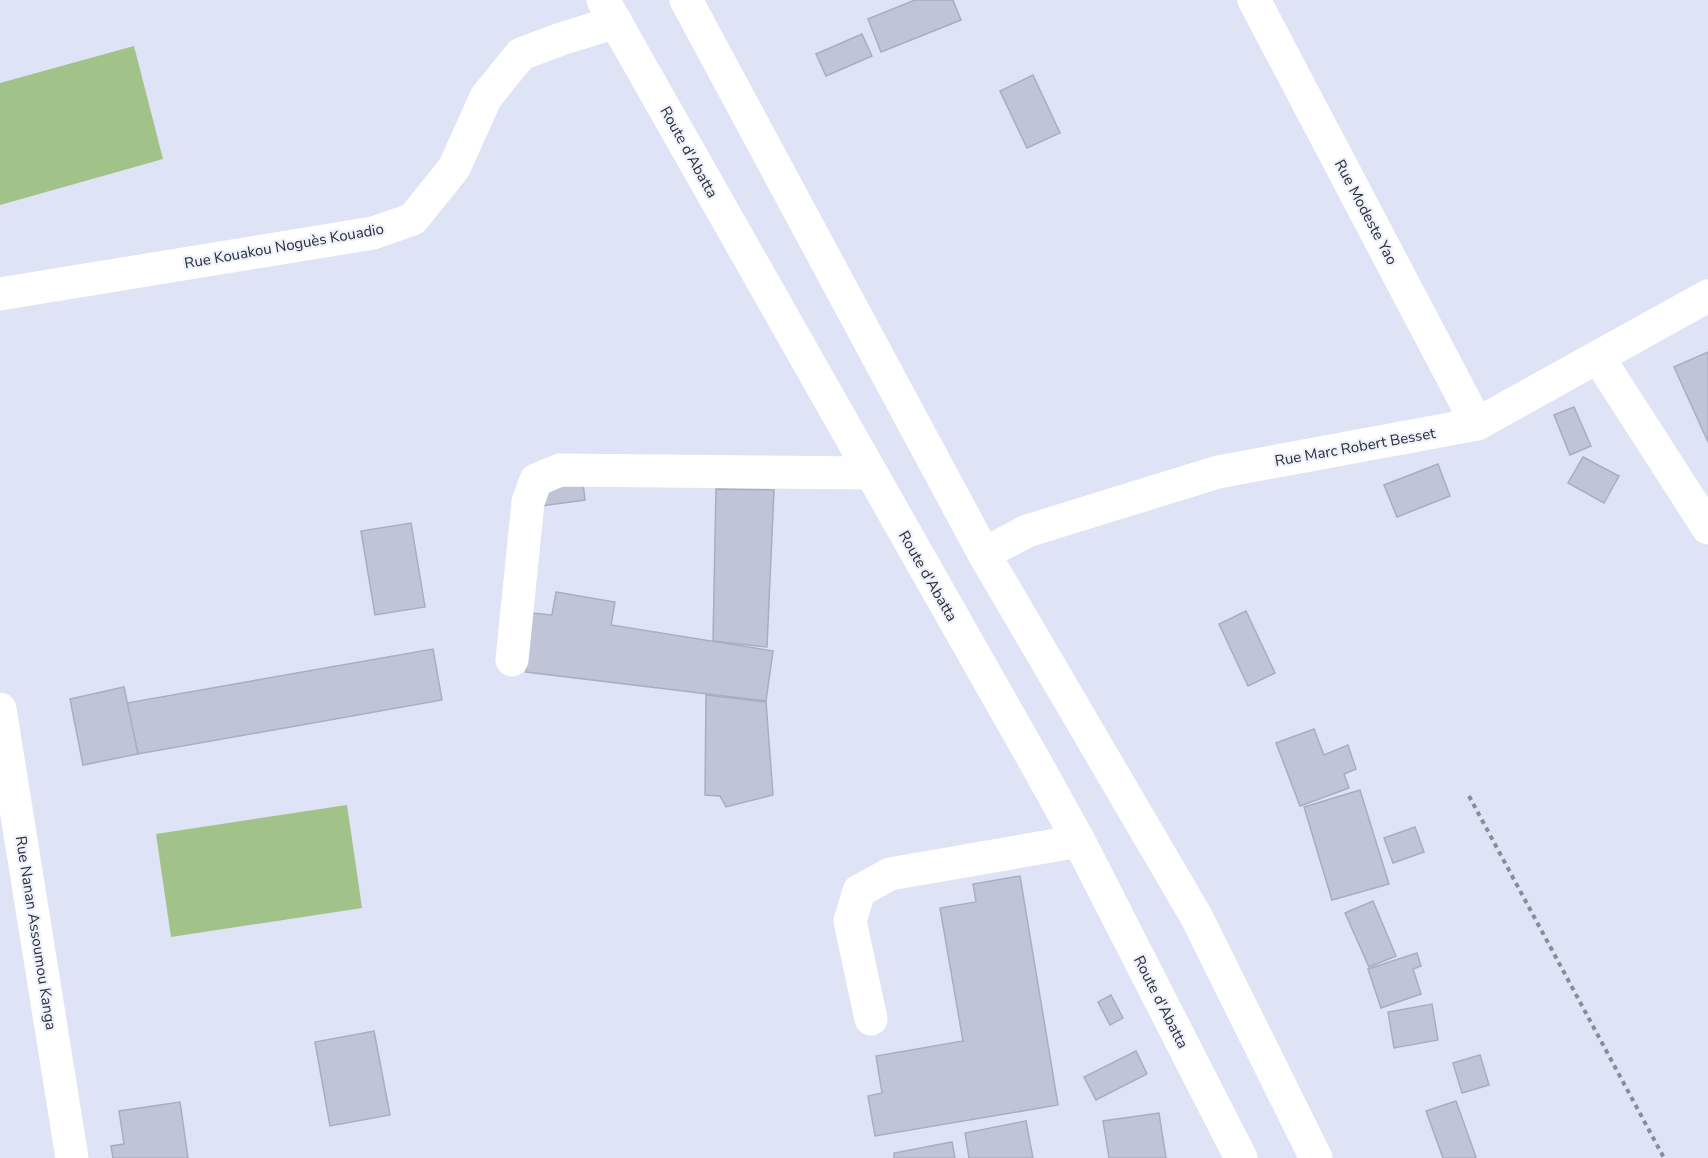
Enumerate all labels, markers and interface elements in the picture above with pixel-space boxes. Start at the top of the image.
street label: Route d'Abatta [656,103,722,201]
street label: Rue Modeste Yao [1330,156,1402,268]
street label: Rue Kouakou Noguès Kouadio [183,219,385,273]
street label: Rue Marc Robert Besset [1273,423,1438,471]
street label: Route d'Abatta [894,527,962,625]
street label: Rue Nanan Assoumou Kanga [11,835,61,1031]
street label: Route d'Abatta [1129,952,1193,1052]

